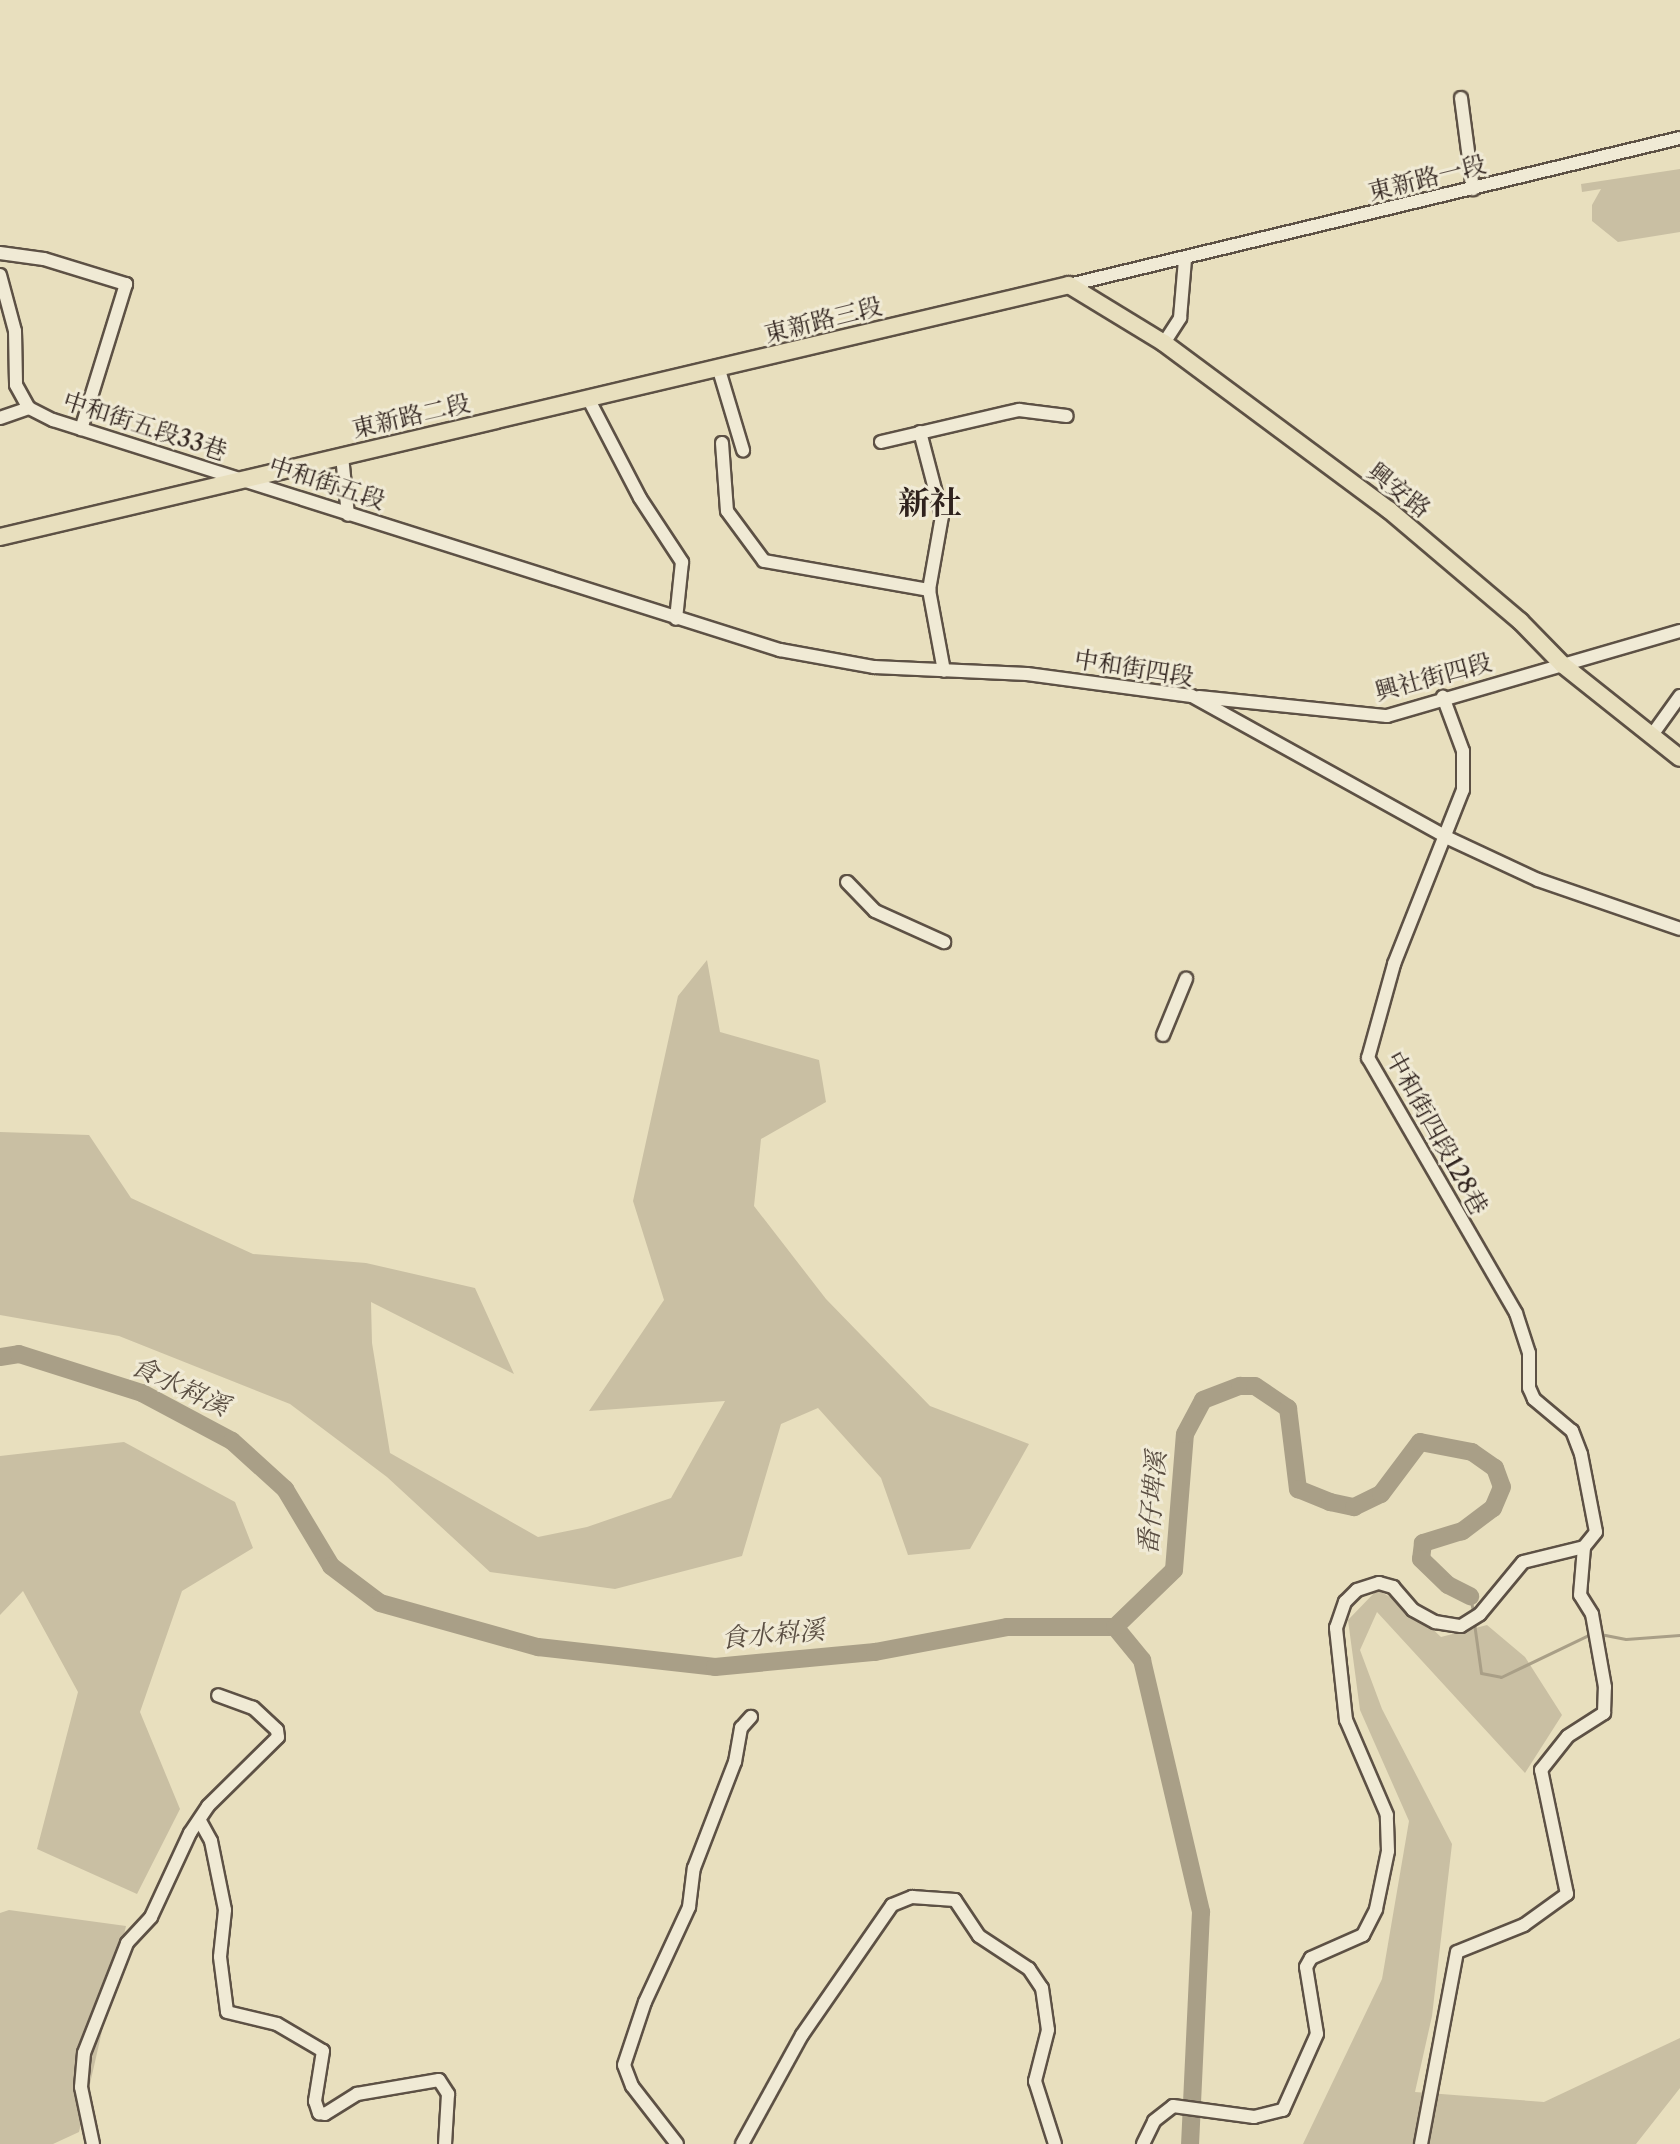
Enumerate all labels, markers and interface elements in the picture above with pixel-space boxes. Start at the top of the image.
street label: 東新路一段 [1365,150,1489,206]
street label: 東新路三段 [761,292,885,348]
street label: 中和街五段33巷 [60,386,230,466]
street label: 東新路二段 [349,388,473,444]
street label: 中和街五段 [265,451,389,515]
street label: 興安路 [1362,456,1436,524]
district label: 新社 [898,484,962,522]
street label: 中和街四段 [1072,644,1196,692]
street label: 興社街四段 [1371,648,1495,706]
street label: 中和街四段128巷 [1380,1046,1494,1220]
water label: 食水嵙溪 [126,1351,234,1423]
water label: 番仔埤溪 [1133,1450,1173,1556]
water label: 食水嵙溪 [720,1615,826,1655]

